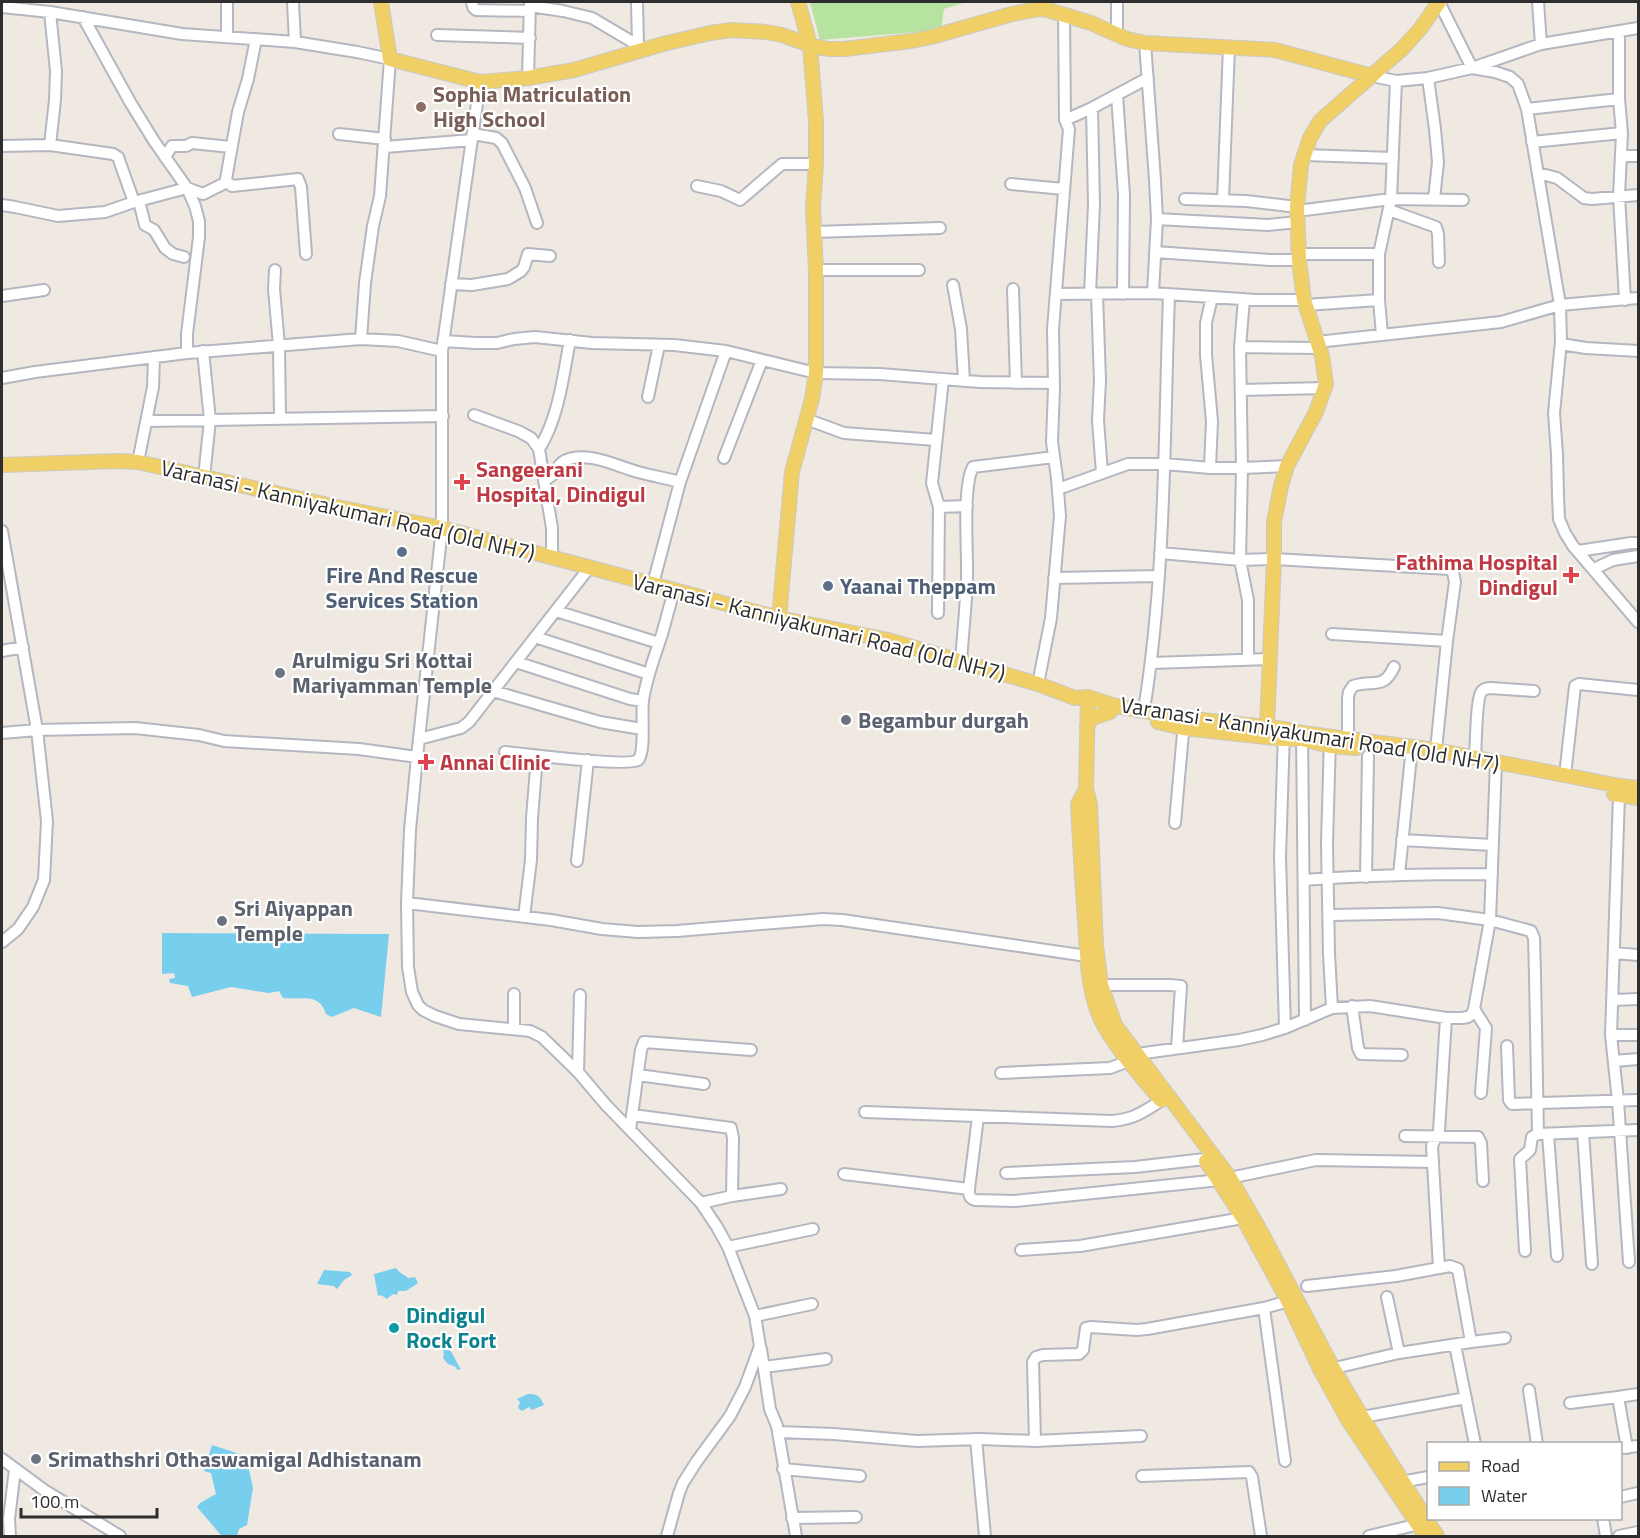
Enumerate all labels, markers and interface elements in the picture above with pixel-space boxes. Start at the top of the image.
place label: Sophia Matriculation High School [433,77,631,136]
marker: Sophia Matriculation High School [414,100,428,114]
street label: Varanasi - Kanniyakumari Road (Old NH7) [157,450,539,570]
place label: Sangeerani Hospital, Dindigul [476,452,646,511]
marker: Sangeerani Hospital, Dindigul [453,473,471,491]
marker: Fire And Rescue Services Station [395,545,409,559]
place label: Fathima Hospital Dindigul [1395,545,1558,604]
place label: Fire And Rescue Services Station [326,558,478,617]
street label: Varanasi - Kanniyakumari Road (Old NH7) [629,564,1009,690]
marker: Fathima Hospital Dindigul [1562,566,1580,584]
place label: Yaanai Theppam [840,569,996,603]
marker: Yaanai Theppam [821,579,835,593]
place label: Arulmigu Sri Kottai Mariyamman Temple [292,643,492,702]
marker: Arulmigu Sri Kottai Mariyamman Temple [273,666,287,680]
street label: Varanasi - Kanniyakumari Road (Old NH7) [1118,687,1502,781]
place label: Begambur durgah [858,703,1029,737]
marker: Begambur durgah [839,713,853,727]
place label: Annai Clinic [440,745,551,779]
marker: Annai Clinic [417,753,435,771]
place label: Sri Aiyappan Temple [234,891,353,950]
marker: Sri Aiyappan Temple [215,914,229,928]
place label: Dindigul Rock Fort [406,1298,496,1357]
marker: Dindigul Rock Fort [387,1321,401,1335]
place label: Srimathshri Othaswamigal Adhistanam [48,1442,422,1476]
legend [1427,1442,1622,1520]
marker: Srimathshri Othaswamigal Adhistanam [29,1452,43,1466]
text: Road [1481,1452,1520,1479]
scale bar [21,1481,158,1519]
text: Water [1481,1482,1527,1509]
text: 100 m [30,1488,79,1515]

